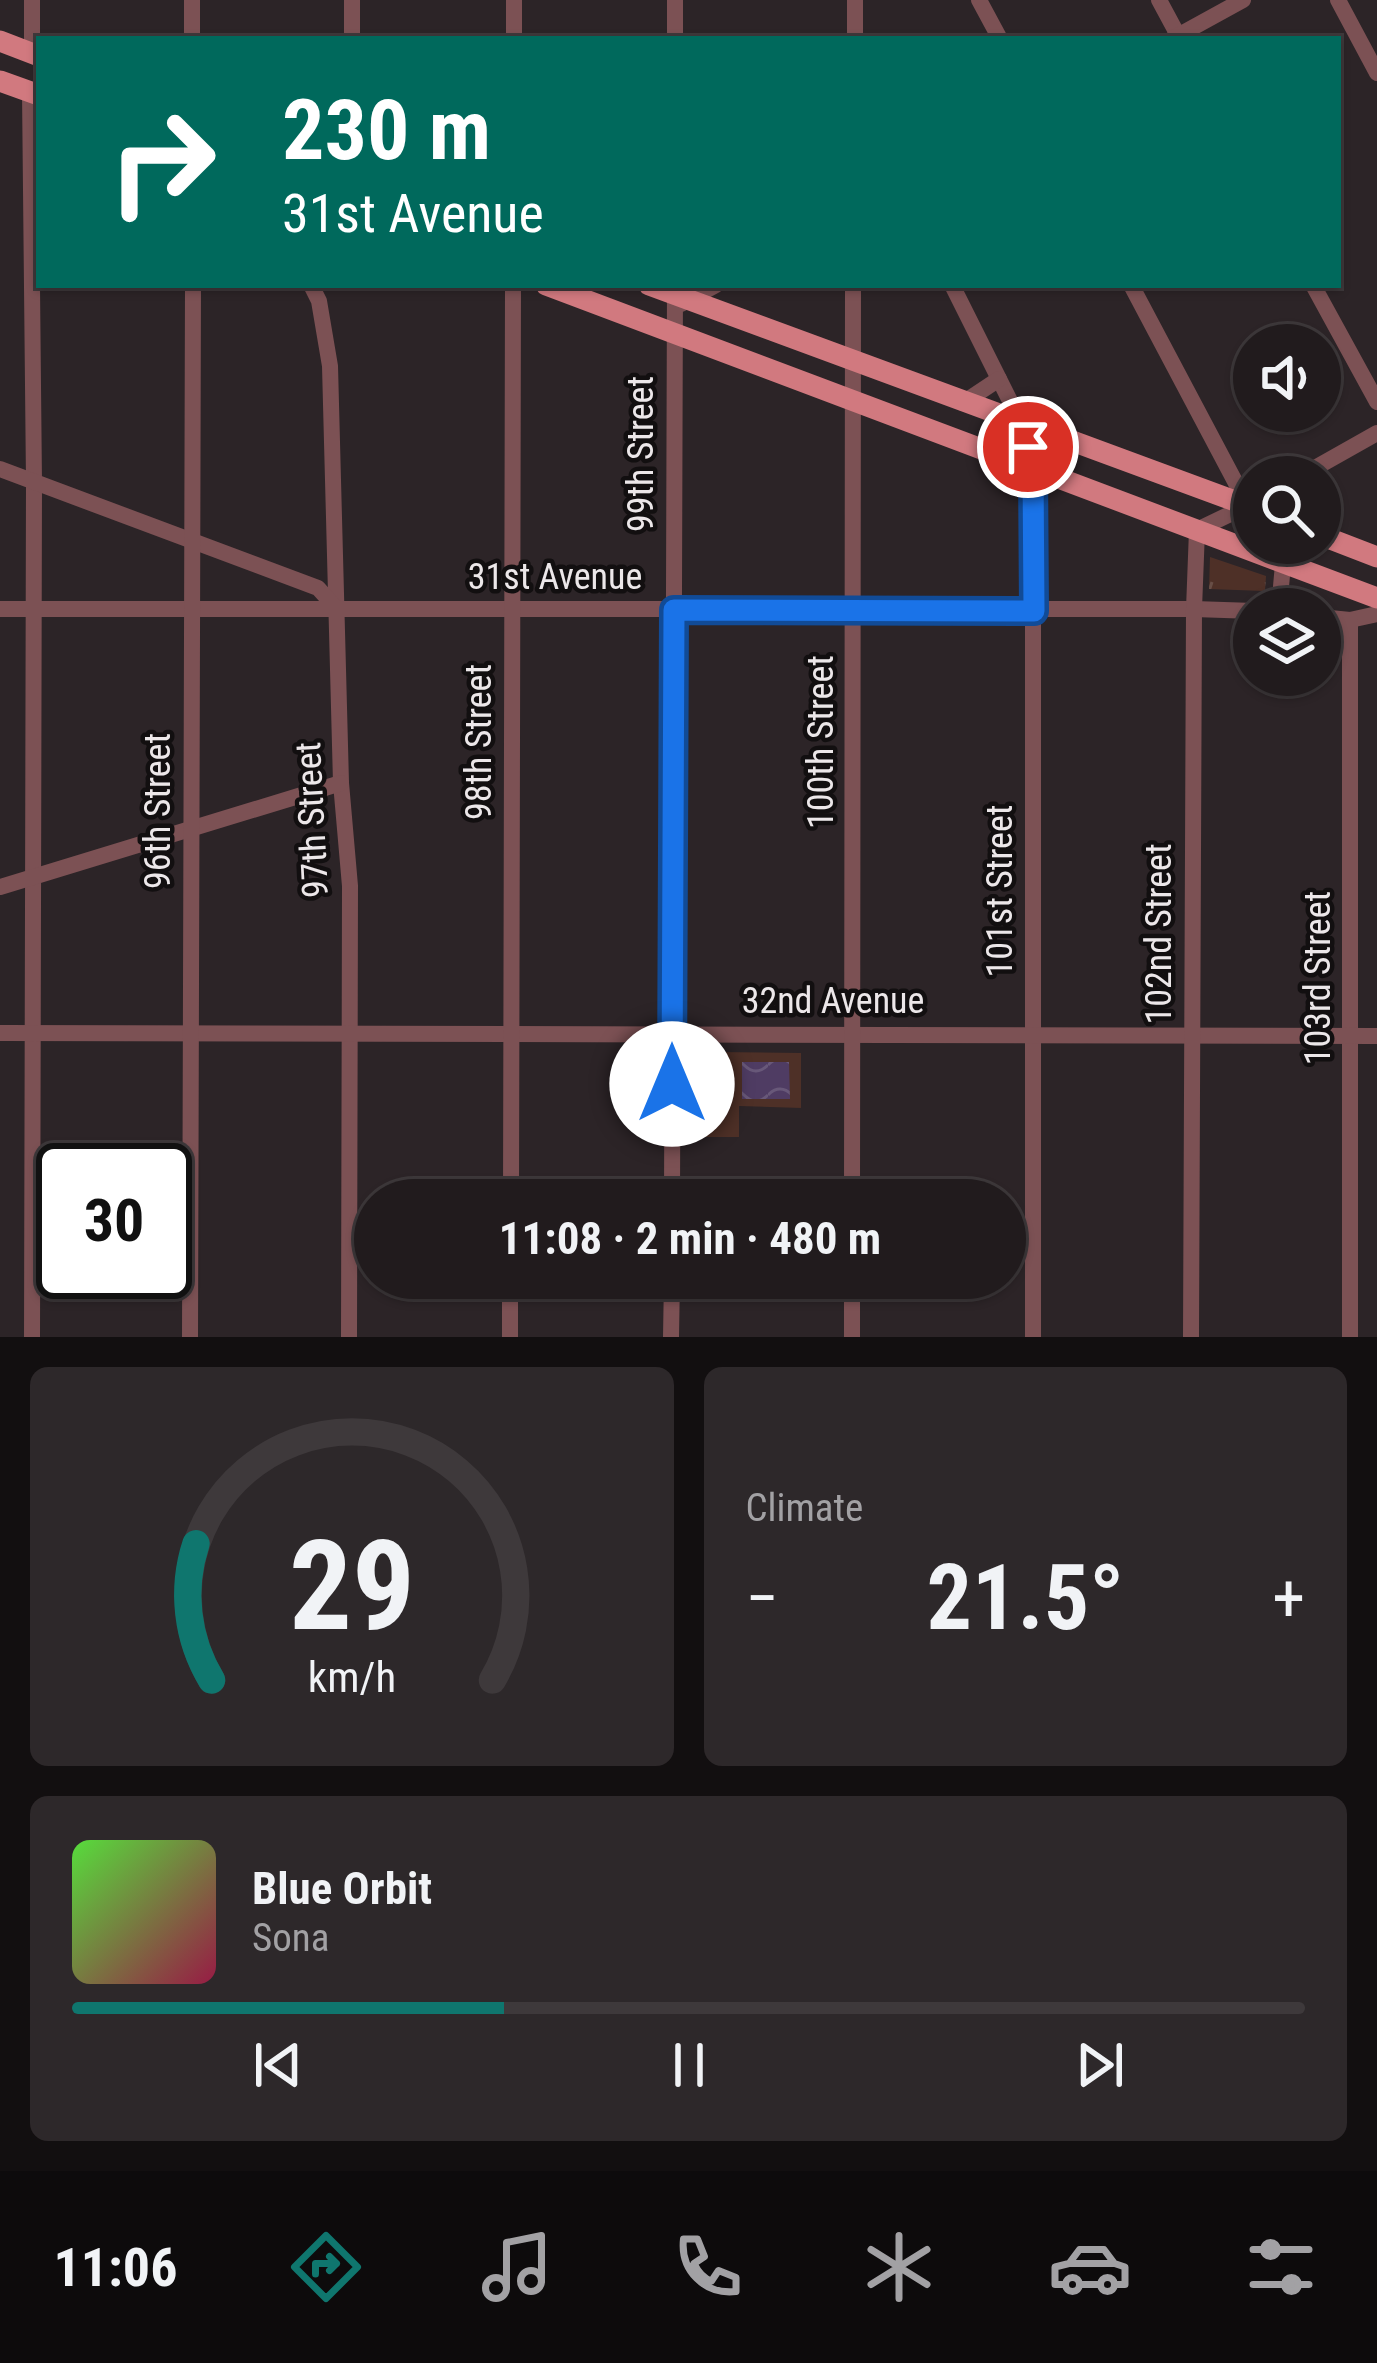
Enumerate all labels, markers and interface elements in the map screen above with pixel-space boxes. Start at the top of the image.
text: 230 m [282,81,491,180]
icon: right [84,84,240,240]
text: 31st Avenue [282,182,544,245]
map controls [1233,324,1341,696]
button: sound [1233,324,1341,432]
street label: 99th Street [620,376,662,532]
pin [977,396,1079,498]
icon: arrive [995,414,1061,480]
button: search [1233,456,1341,564]
street label: 31st Avenue [468,556,642,598]
button: layers [1233,588,1341,696]
street label: 100th Street [800,655,842,829]
street label: 98th Street [458,664,500,820]
street label: 96th Street [137,733,179,889]
street label: 97th Street [287,741,337,899]
street label: 101st Street [979,804,1021,978]
street label: 102nd Street [1138,843,1180,1025]
street label: 103rd Street [1297,891,1339,1065]
street label: 32nd Avenue [742,980,924,1022]
position arrow [609,1021,735,1147]
speed limit sign: 30 [36,1143,192,1299]
text: 11:08 · 2 min · 480 m [499,1212,881,1265]
text: Climate [746,1485,863,1531]
text: 29 [289,1513,415,1659]
text: 21.5° [927,1546,1124,1651]
text: − [746,1560,779,1637]
text: + [1272,1560,1305,1637]
text: km/h [308,1651,396,1701]
text: Blue Orbit [252,1862,432,1915]
text: Sona [252,1915,329,1961]
icon: previous [245,2032,311,2098]
icon: pause [656,2032,722,2098]
icon: next [1067,2032,1133,2098]
icon: directions [284,2225,368,2309]
icon: music [475,2225,559,2309]
icon: phone [666,2225,750,2309]
icon: climate [857,2225,941,2309]
icon: car [1048,2225,1132,2309]
icon: filters [1239,2225,1323,2309]
text: 11:06 [54,2236,177,2299]

